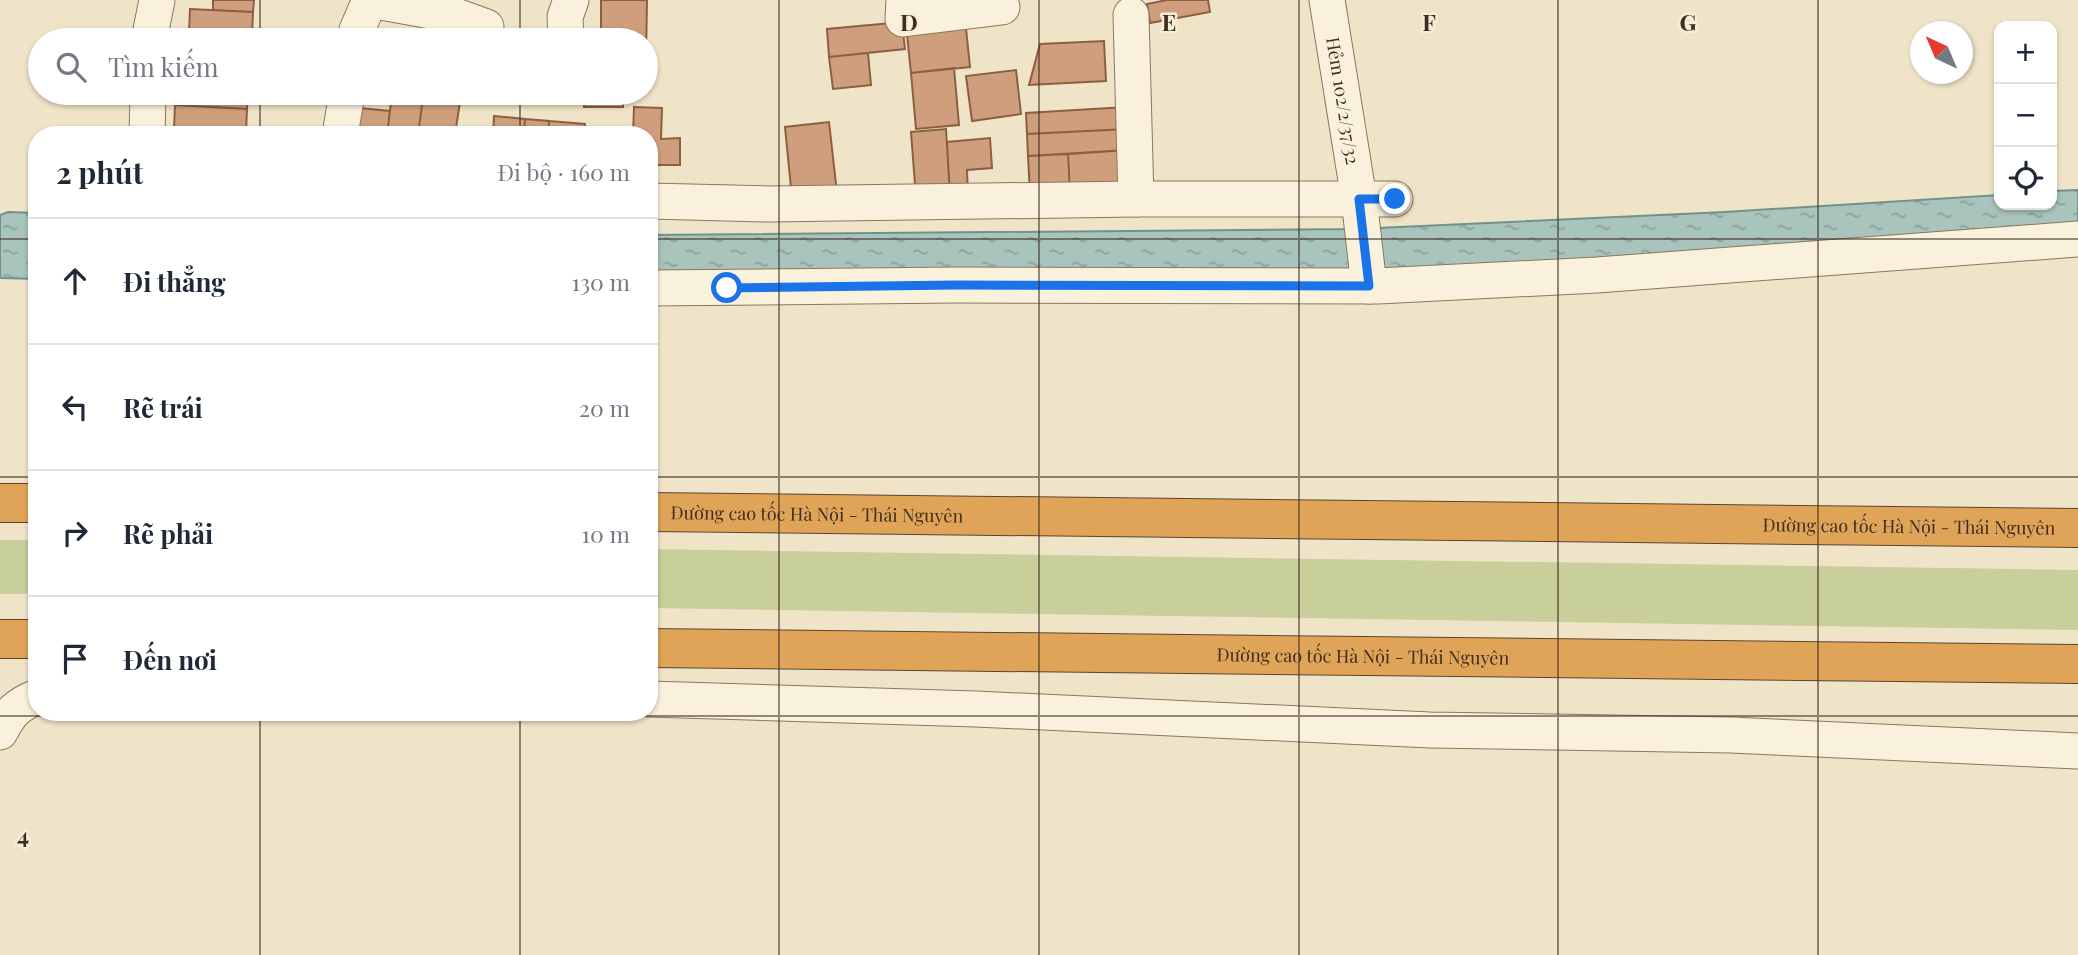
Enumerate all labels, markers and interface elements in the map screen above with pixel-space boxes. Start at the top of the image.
text: D [900,6,918,37]
text: E [1162,6,1176,37]
text: F [1422,6,1436,37]
text: G [1680,6,1697,37]
north arrow [1910,21,1973,84]
map controls [1994,21,2057,210]
button: + [1994,21,2057,84]
search box [28,28,658,105]
street label: Hẻm 102/2/37/32 [1321,35,1365,166]
icon: search [52,48,90,86]
text: Tìm kiếm [108,49,219,84]
button: − [1994,84,2057,147]
button: locate [1994,147,2057,210]
text: 2 phút [56,152,143,192]
text: Đi bộ · 160 m [497,156,630,187]
route end [1379,183,1410,214]
icon: ahead [56,262,94,300]
text: Đi thẳng [123,264,226,299]
text: 130 m [572,266,630,297]
route start [711,272,742,303]
icon: left [56,388,94,426]
text: Rẽ trái [123,390,203,425]
text: 20 m [579,392,630,423]
street label: Đường cao tốc Hà Nội - Thái Nguyên [671,499,964,528]
street label: Đường cao tốc Hà Nội - Thái Nguyên [1762,512,2056,540]
icon: right [56,514,94,552]
text: Rẽ phải [123,516,213,551]
text: 10 m [582,518,630,549]
icon: arrive [56,640,94,678]
street label: Đường cao tốc Hà Nội - Thái Nguyên [1217,641,1510,670]
text: Đến nơi [123,642,217,677]
text: 4 [17,819,29,850]

